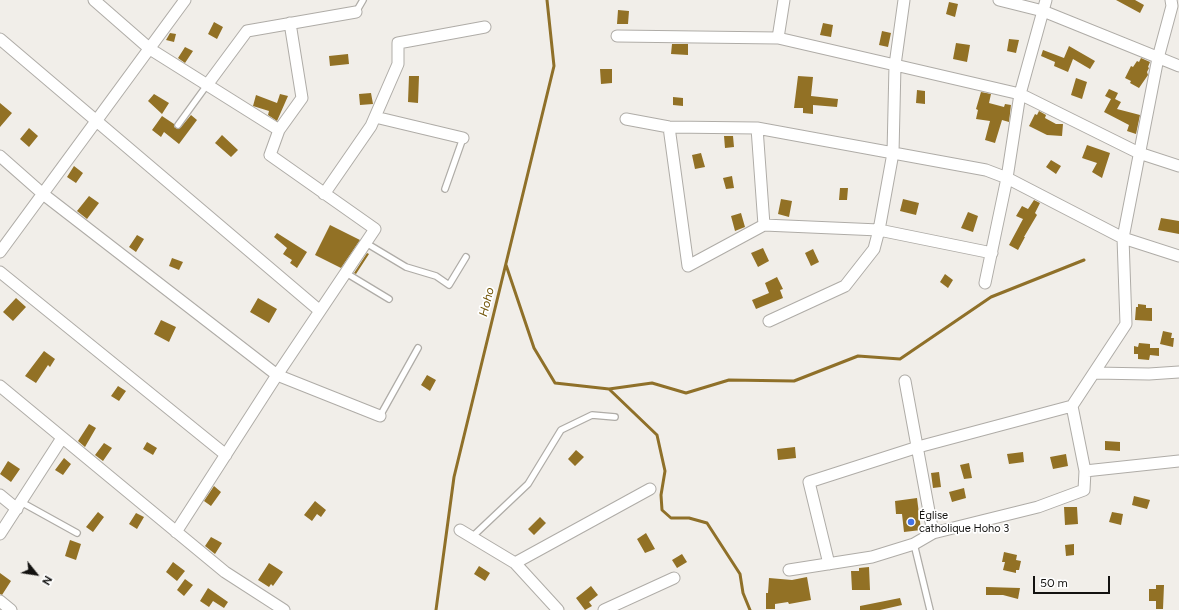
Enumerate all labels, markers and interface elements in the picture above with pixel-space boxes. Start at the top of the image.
water label: Hoho [476,286,498,318]
place label: Église catholique Hoho 3 [919,509,1009,535]
marker: Église catholique Hoho 3 [906,517,916,527]
north arrow [16,554,56,594]
scale bar [1035,568,1112,594]
text: N [39,573,55,587]
text: 50 m [1040,576,1068,590]

